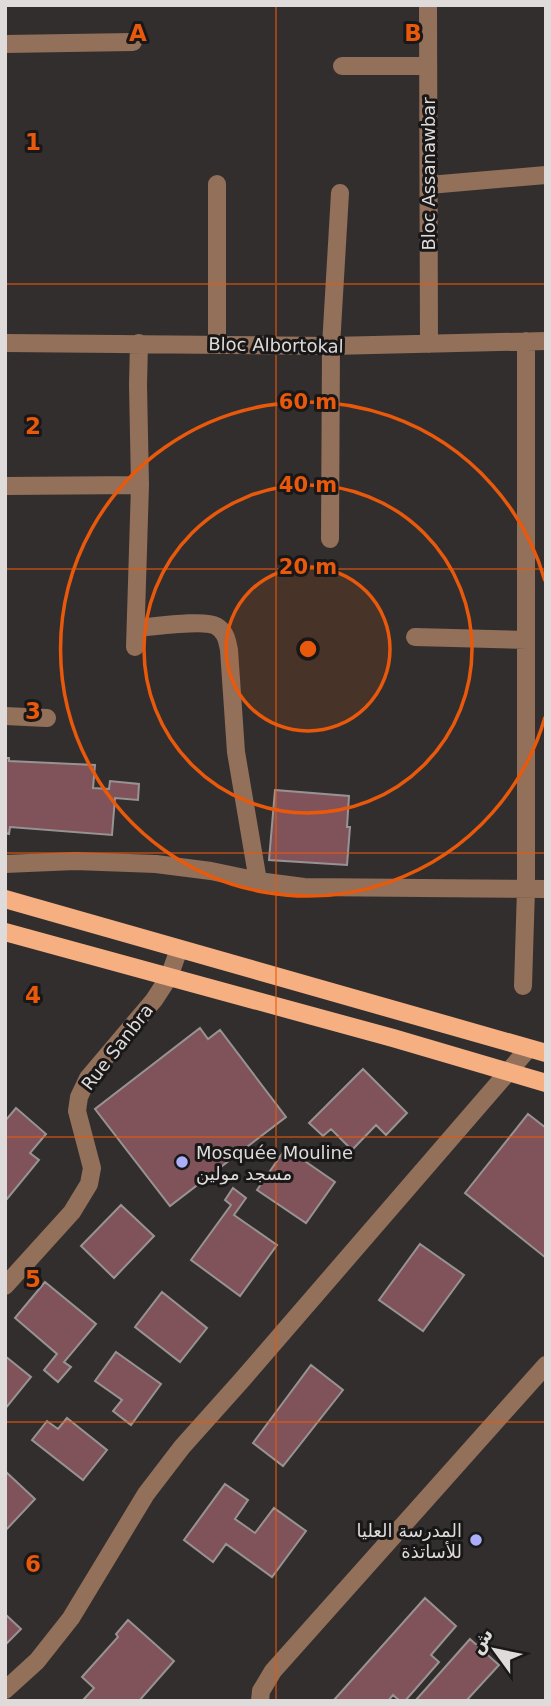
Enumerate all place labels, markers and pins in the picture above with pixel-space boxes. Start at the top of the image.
centre of rings [296,637,320,661]
place label: Mosquée Mouline مسجد مولين [196,1142,353,1185]
marker: Mosquée Mouline مسجد مولين [174,1154,190,1170]
place label: المدرسة العليا للأساتذة [356,1520,462,1562]
marker: المدرسة العليا للأساتذة [468,1532,484,1548]

